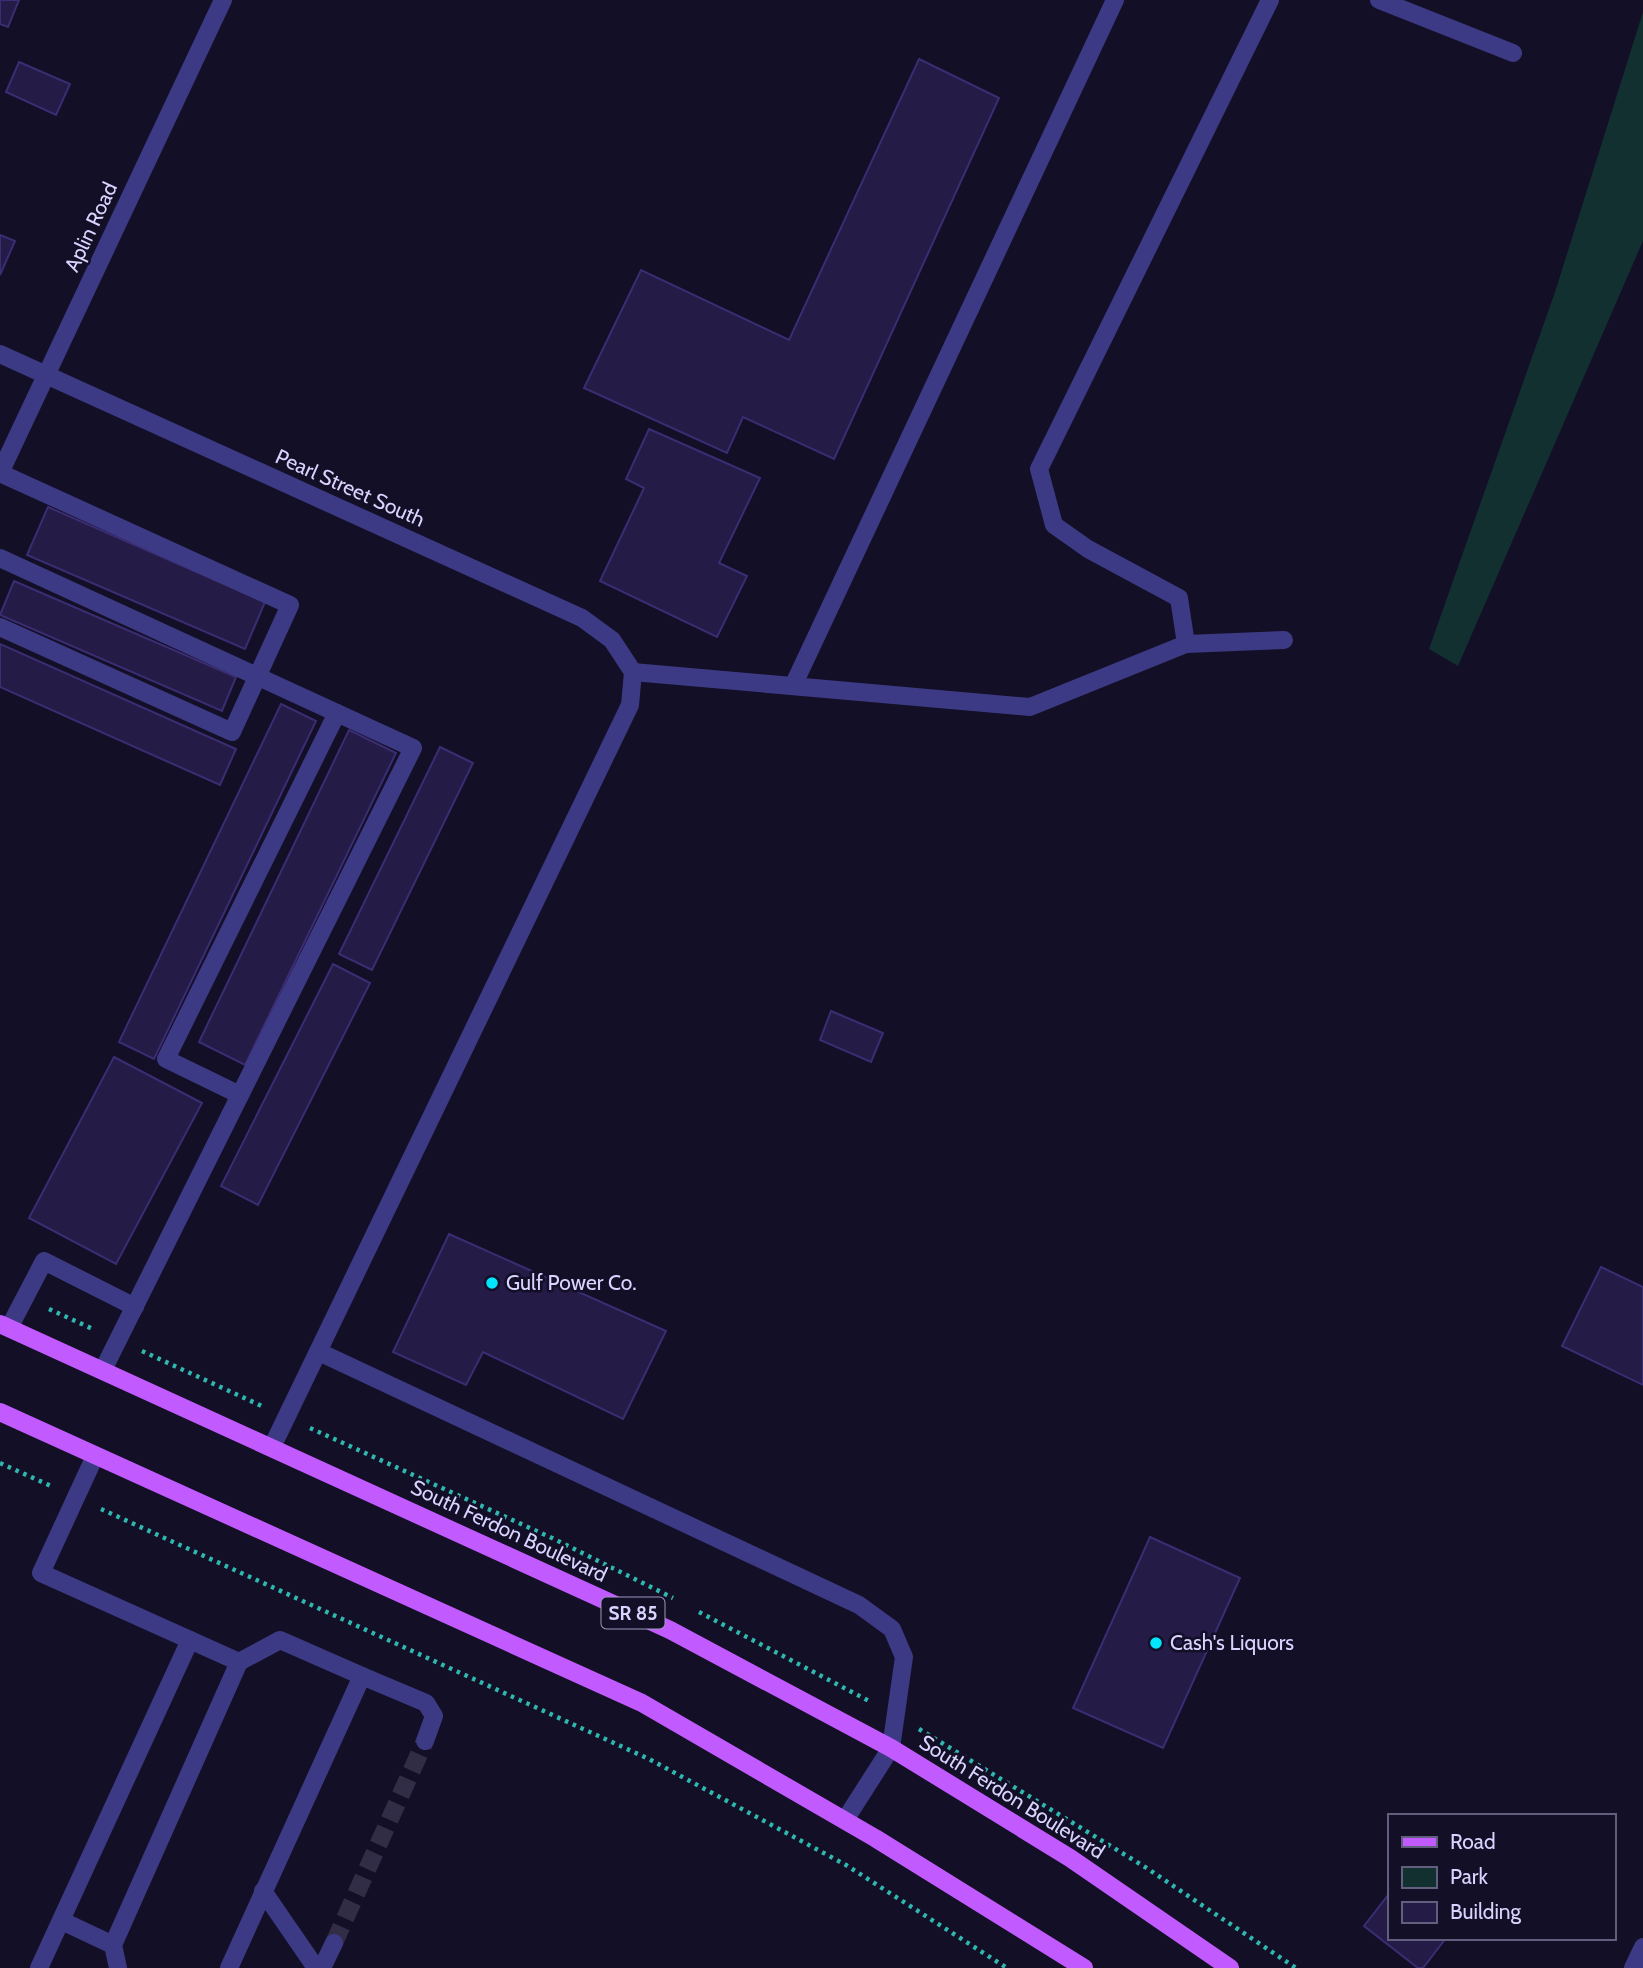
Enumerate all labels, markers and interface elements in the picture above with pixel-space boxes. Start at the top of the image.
street label: Aplin Road [59,178,122,276]
street label: Pearl Street South [272,443,429,532]
place label: Gulf Power Co. [506,1270,637,1295]
marker: Gulf Power Co. [484,1275,500,1291]
street label: South Ferdon Boulevard [407,1474,611,1587]
road number: SR 85 [602,1597,664,1628]
place label: Cash's Liquors [1170,1630,1294,1655]
marker: Cash's Liquors [1148,1635,1164,1651]
street label: South Ferdon Boulevard [915,1729,1110,1864]
legend [1388,1814,1615,1940]
text: Road [1450,1829,1496,1854]
text: Park [1450,1864,1488,1889]
text: Building [1450,1899,1522,1924]

